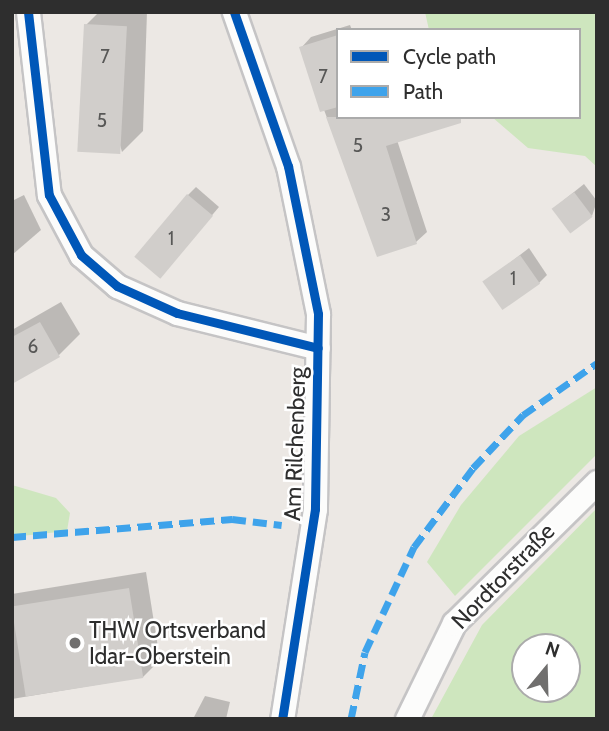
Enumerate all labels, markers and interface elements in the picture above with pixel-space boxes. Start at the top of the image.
legend [336,28,581,119]
text: Cycle path [403,44,496,69]
house number: 7 [100,46,110,68]
house number: 7 [318,66,328,88]
text: Path [403,79,443,104]
house number: 5 [97,110,107,132]
house number: 5 [353,135,363,157]
house number: 3 [381,204,391,226]
house number: 1 [168,228,174,250]
house number: 1 [510,268,516,290]
house number: 6 [28,336,38,358]
street label: Am Rilchenberg [279,367,311,521]
street label: Nordtorstraße [446,517,560,635]
place label: THW Ortsverband Idar-Oberstein [89,616,266,670]
north arrow [511,633,581,703]
marker: THW Ortsverband Idar-Oberstein [67,635,83,651]
text: N [542,637,562,663]

